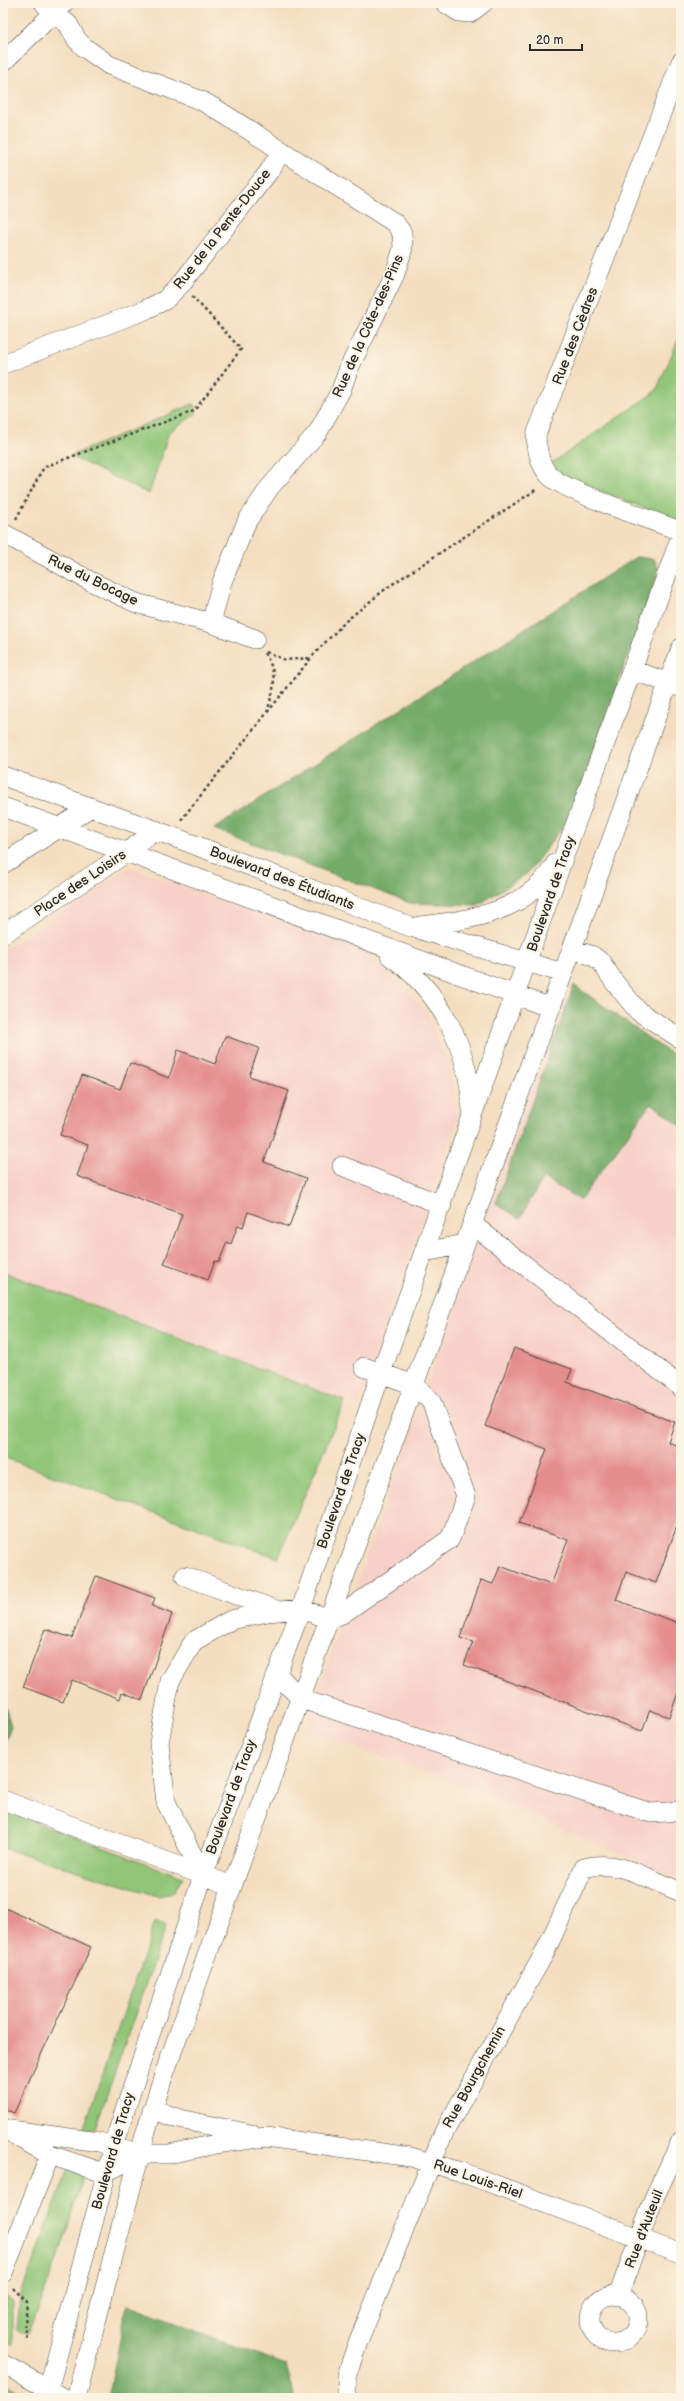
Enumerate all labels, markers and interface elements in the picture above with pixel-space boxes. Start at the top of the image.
scale bar [530,26,582,52]
text: 20 m [536,33,563,48]
street label: Rue de la Pente-Douce [170,166,274,292]
street label: Rue de la Côte-des-Pins [329,252,407,400]
street label: Rue des Cèdres [549,285,601,387]
street label: Rue du Bocage [45,551,141,609]
street label: Boulevard de Tracy [523,833,579,954]
street label: Boulevard des Étudiants [207,842,357,913]
street label: Place des Loisirs [31,846,129,920]
street label: Boulevard de Tracy [313,1430,369,1551]
street label: Boulevard de Tracy [202,1736,260,1857]
street label: Rue Bourgchemin [439,2023,509,2131]
street label: Boulevard de Tracy [88,2090,138,2212]
street label: Rue Louis-Riel [431,2156,525,2202]
street label: Rue d'Auteuil [621,2187,667,2271]

